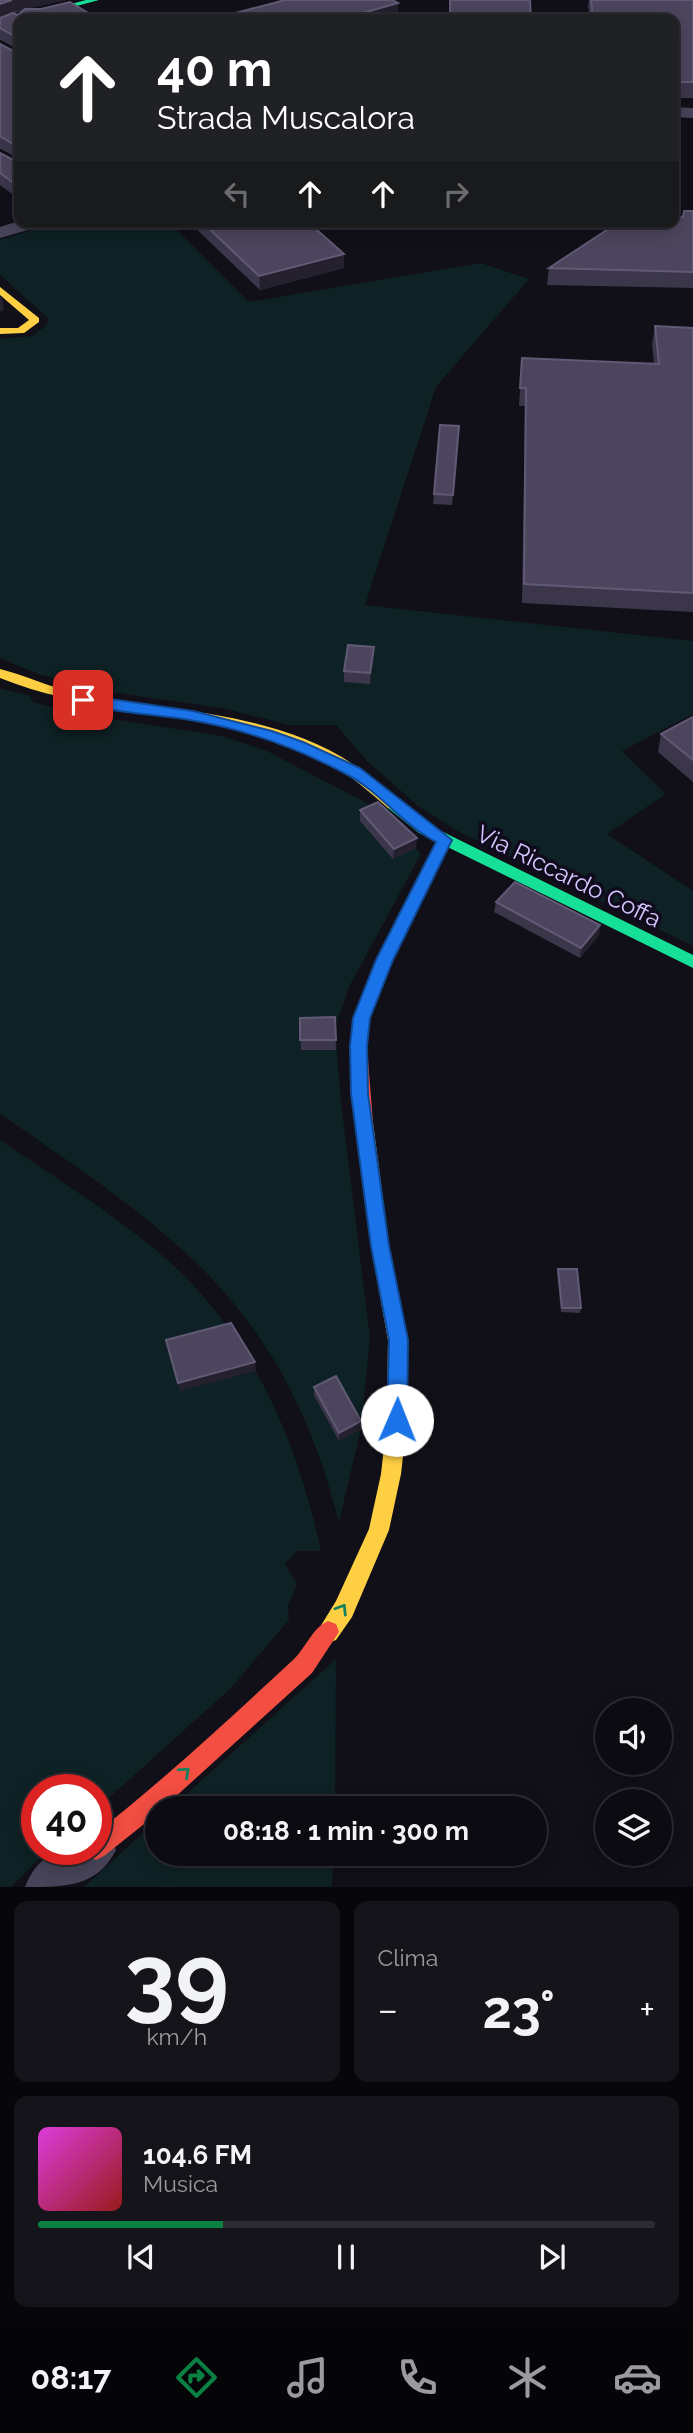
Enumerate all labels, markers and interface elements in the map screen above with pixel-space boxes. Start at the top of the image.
text: 40 m [157,40,272,97]
icon: ahead [42,42,133,133]
text: Strada Muscalora [157,99,415,136]
icon: left [218,175,256,213]
icon: ahead [291,175,329,213]
icon: ahead [364,175,402,213]
icon: right [437,175,475,213]
pin [53,670,113,730]
icon: arrive [64,681,102,719]
street label: Via Riccardo Coffa [472,819,666,933]
position arrow [360,1383,434,1457]
one-way arrow [334,1604,347,1617]
map controls [595,1698,672,1866]
button: sound [595,1698,672,1775]
one-way arrow [177,1768,190,1780]
speed limit sign: 40 [21,1774,112,1865]
button: layers [595,1789,672,1866]
text: 08:18 · 1 min · 300 m [223,1816,469,1846]
text: 39 [125,1924,229,2031]
text: Clima [378,1944,438,1971]
text: 23° [482,1979,555,2040]
text: − [378,1987,398,2032]
text: + [639,1987,655,2032]
text: km/h [146,2023,207,2050]
text: 104.6 FM [143,2140,252,2170]
text: Musica [143,2170,218,2197]
icon: previous [122,2238,160,2276]
icon: pause [327,2238,365,2276]
icon: next [533,2238,571,2276]
icon: directions [172,2353,221,2402]
icon: music [283,2353,332,2402]
icon: phone [393,2353,442,2402]
icon: climate [503,2353,552,2402]
icon: car [613,2353,662,2402]
text: 08:17 [31,2359,111,2396]

